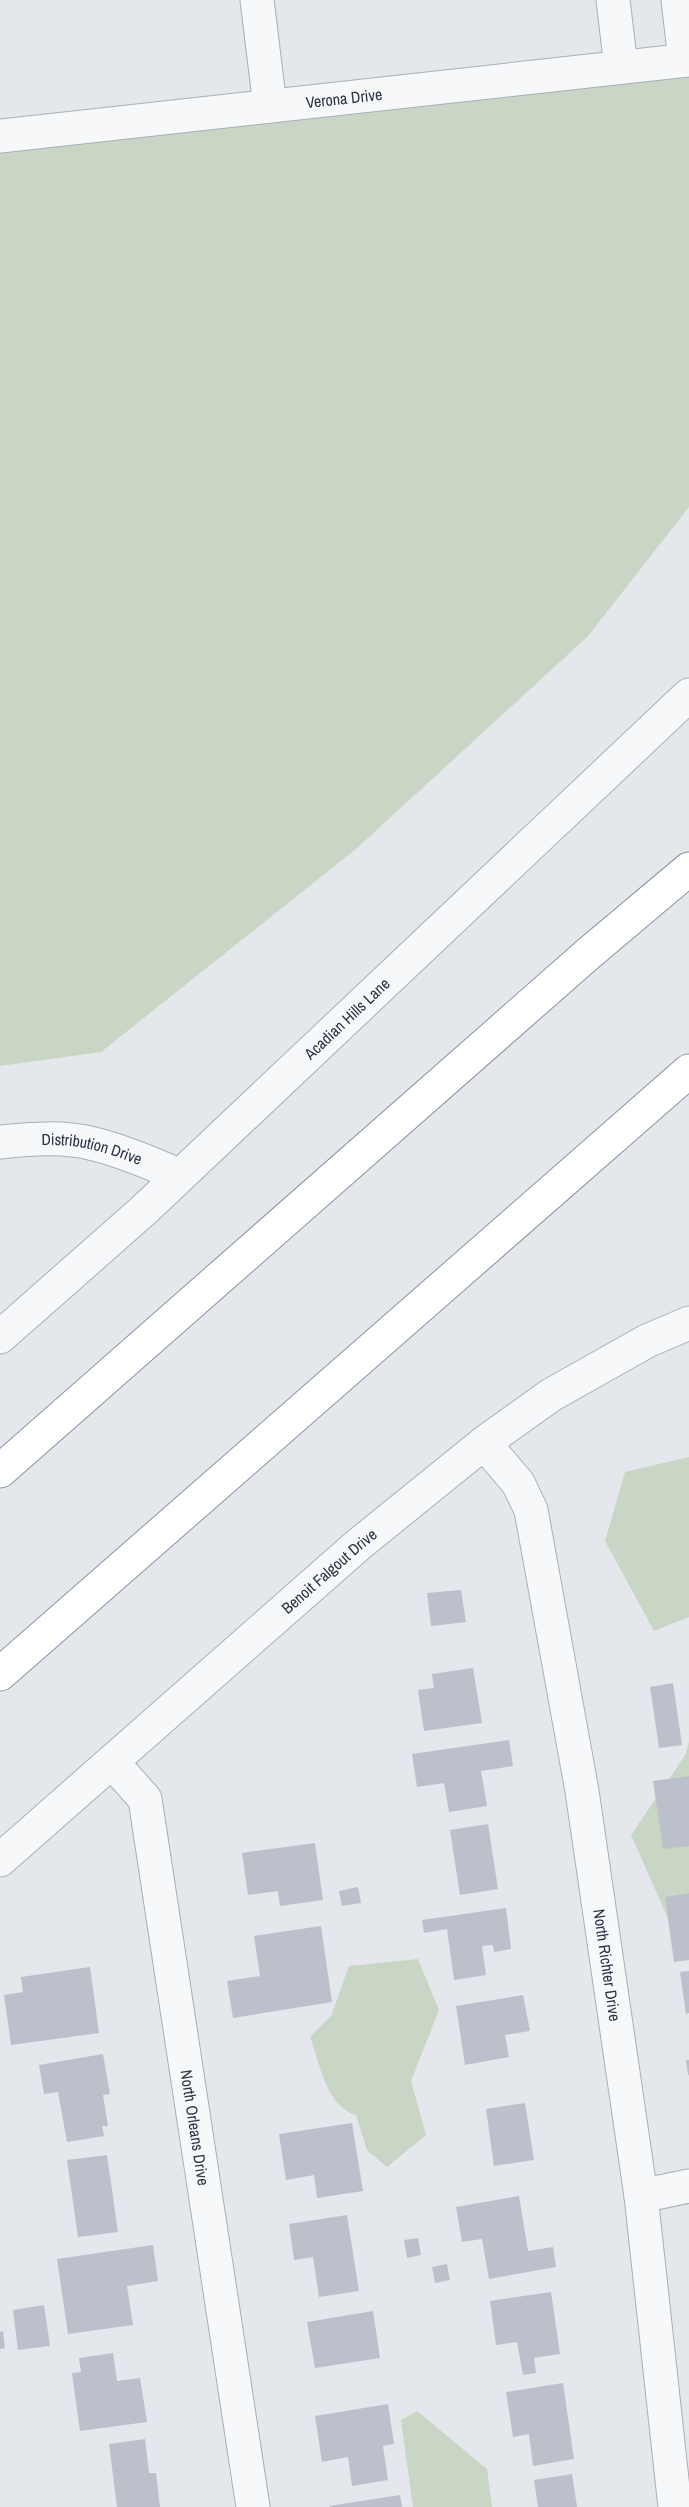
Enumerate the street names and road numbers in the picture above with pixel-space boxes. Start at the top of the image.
street label: Verona Drive [305,83,383,113]
street label: Acadian Hills Lane [298,973,394,1065]
street label: Distribution Drive [41,1128,145,1170]
street label: Benoit Falgout Drive [277,1523,381,1618]
street label: North Richter Drive [588,1908,626,2023]
street label: North Orleans Drive [175,2068,215,2187]

